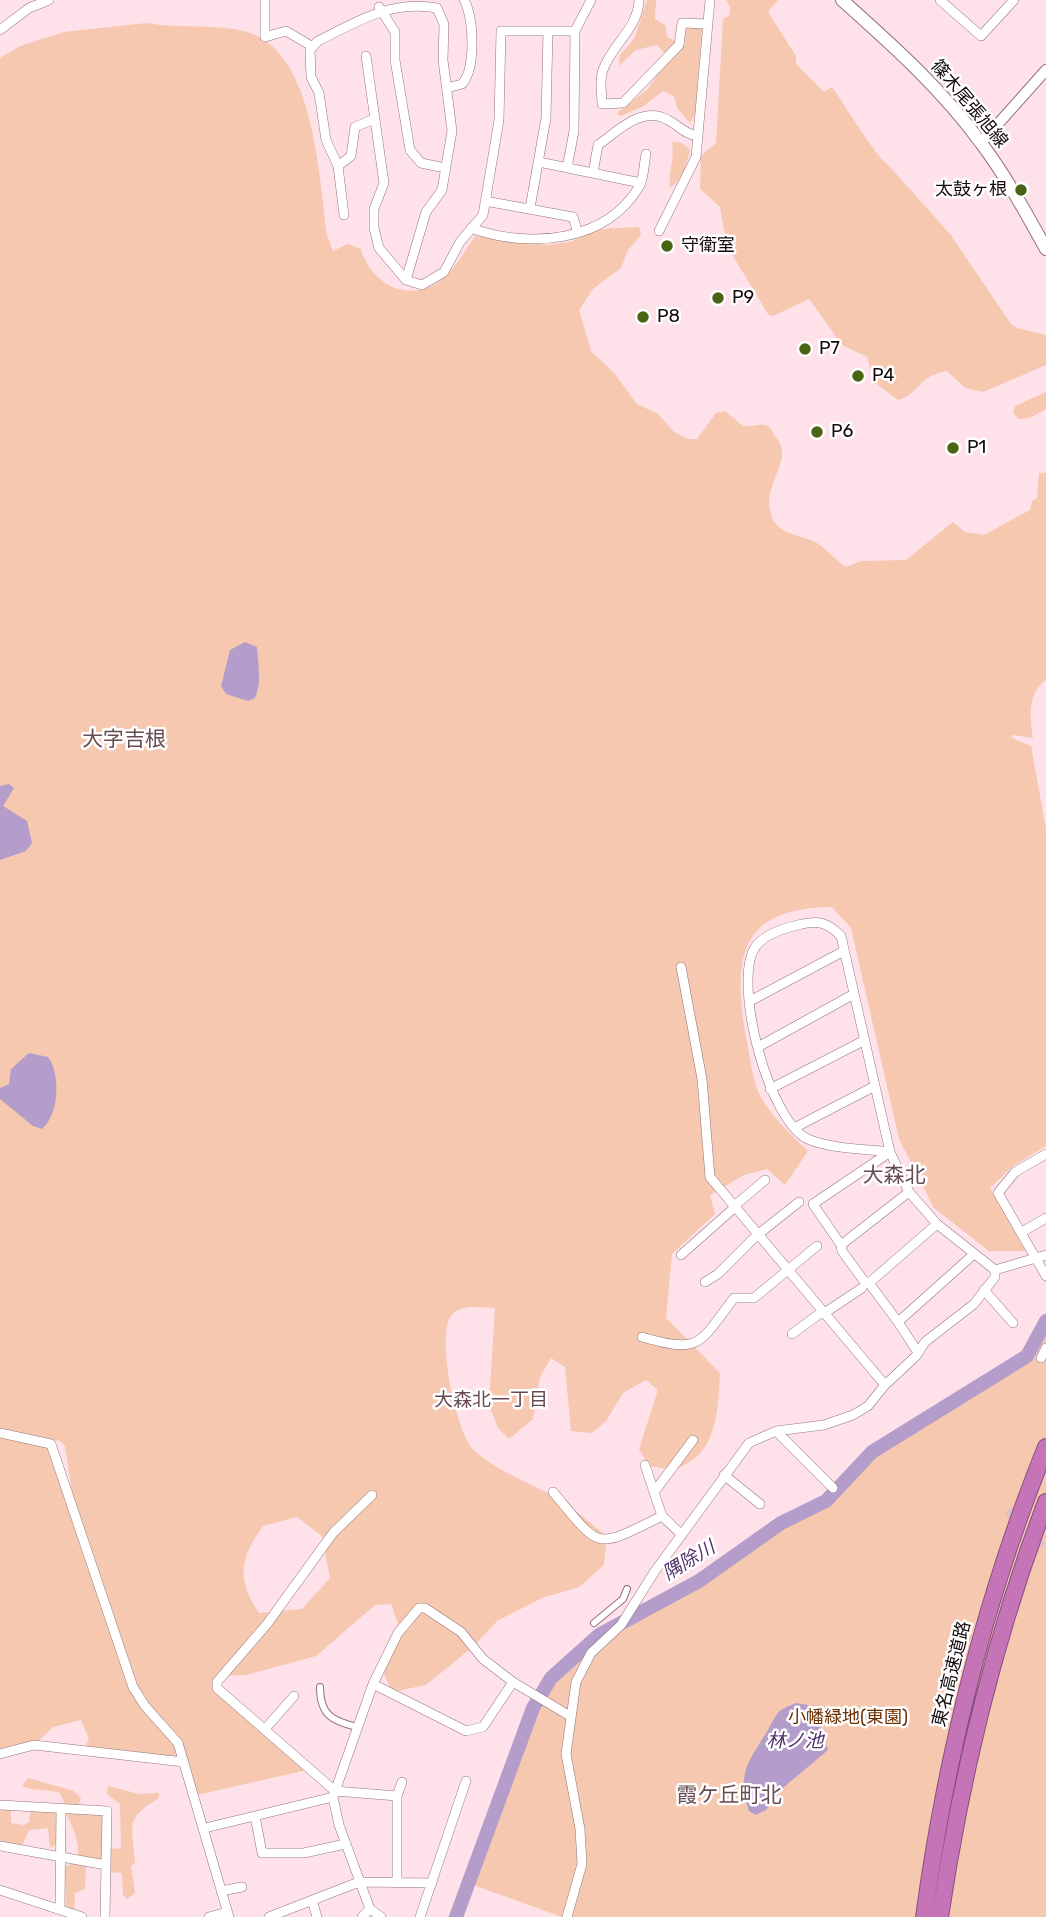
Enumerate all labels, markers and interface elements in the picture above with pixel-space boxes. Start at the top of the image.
street label: 篠木尾張旭線 [926,56,1012,152]
place label: 太鼓ヶ根 [935,179,1007,201]
marker: 太鼓ヶ根 [1013,182,1029,198]
place label: 守衛室 [681,235,735,257]
marker: 守衛室 [659,238,675,254]
place label: P9 [732,287,754,309]
marker: P9 [710,290,726,306]
place label: P8 [657,306,680,328]
marker: P8 [635,309,651,325]
place label: P7 [819,338,840,360]
marker: P7 [797,341,813,357]
place label: P4 [872,365,894,387]
marker: P4 [850,368,866,384]
place label: P6 [831,421,853,443]
marker: P6 [809,424,825,440]
place label: P1 [967,437,986,459]
marker: P1 [945,440,961,456]
district label: 大字吉根 [82,727,166,753]
district label: 大森北 [863,1163,925,1189]
district label: 大森北一丁目 [434,1390,548,1412]
water label: 隅除川 [659,1537,719,1585]
street label: 東名高速道路 [928,1619,976,1729]
park label: 小幡緑地(東園) [788,1707,908,1729]
water label: 林ノ池 [767,1731,823,1753]
district label: 霞ケ丘町北 [677,1783,781,1809]

